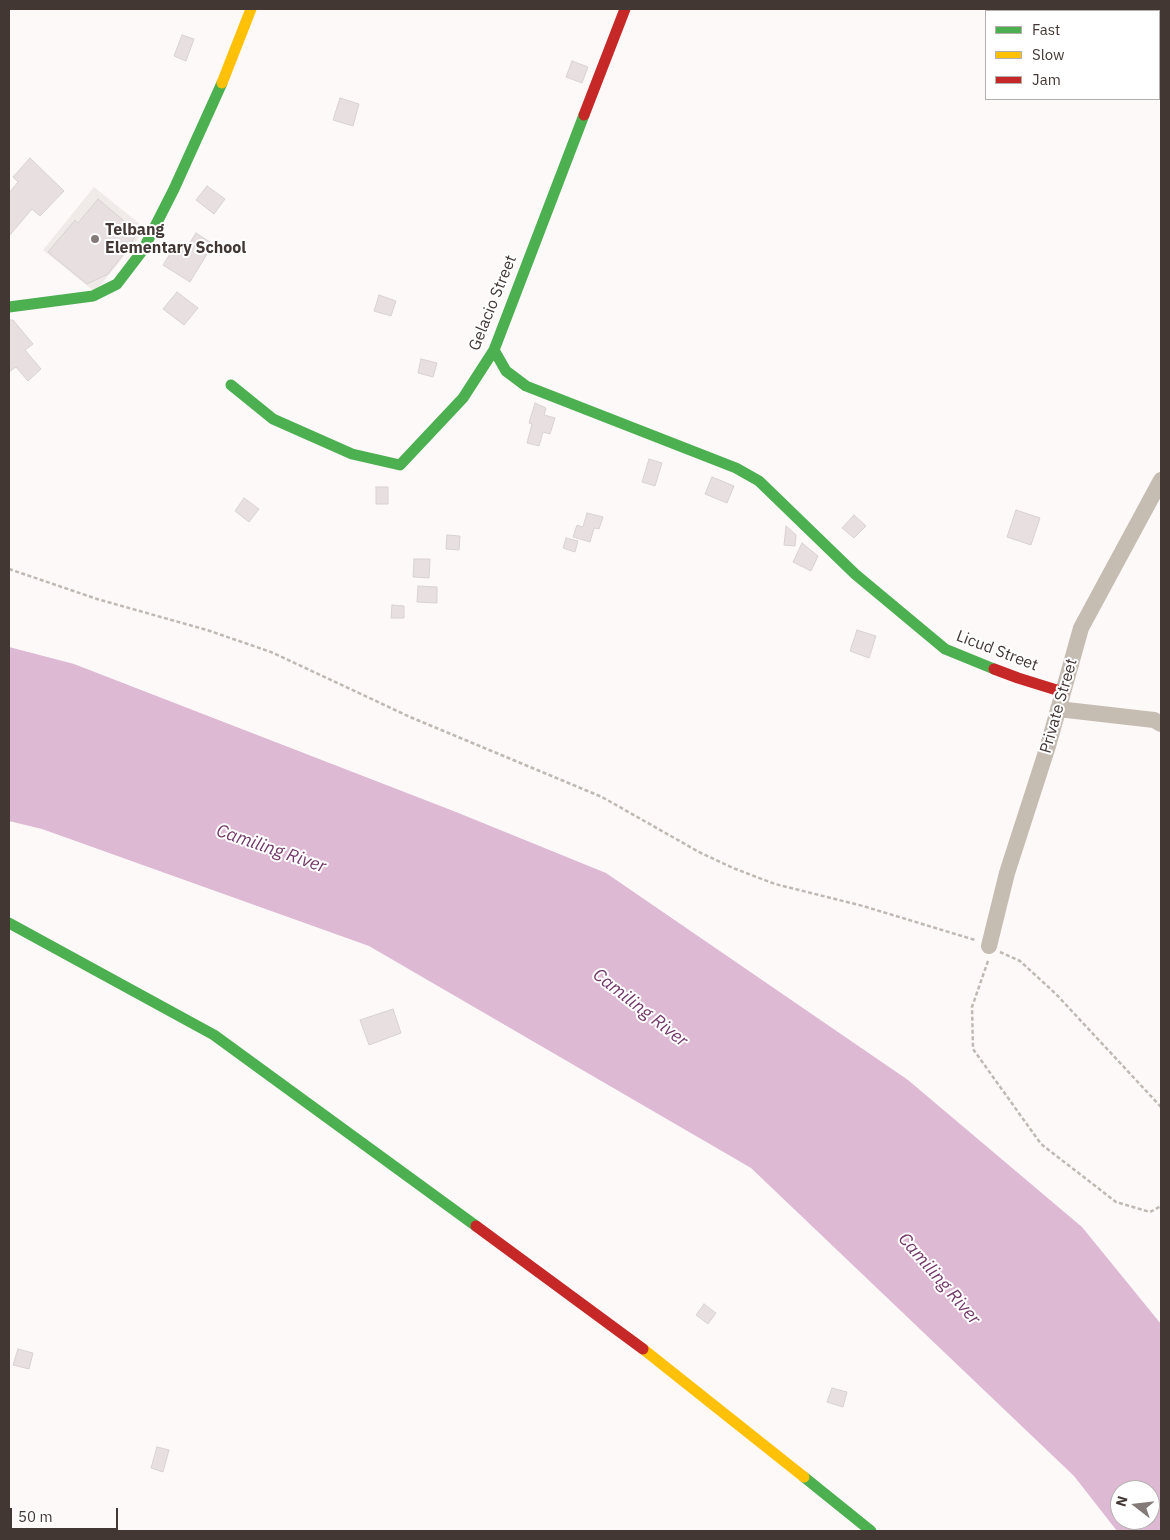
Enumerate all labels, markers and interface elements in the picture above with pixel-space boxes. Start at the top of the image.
legend [985,10,1160,100]
text: Fast [1032,20,1060,39]
text: Slow [1032,45,1065,64]
text: Jam [1032,70,1061,89]
place label: Telbang Elementary School [105,220,246,258]
marker: Telbang Elementary School [89,233,101,245]
street label: Gelacio Street [465,252,521,354]
street label: Licud Street [953,627,1041,675]
street label: Private Street [1036,656,1082,756]
water label: Camiling River [213,820,329,878]
water label: Camiling River [588,964,692,1052]
water label: Camiling River [893,1229,985,1329]
north arrow [1110,1480,1160,1530]
text: N [1111,1494,1132,1509]
scale bar [12,1498,120,1530]
text: 50 m [18,1507,53,1526]

